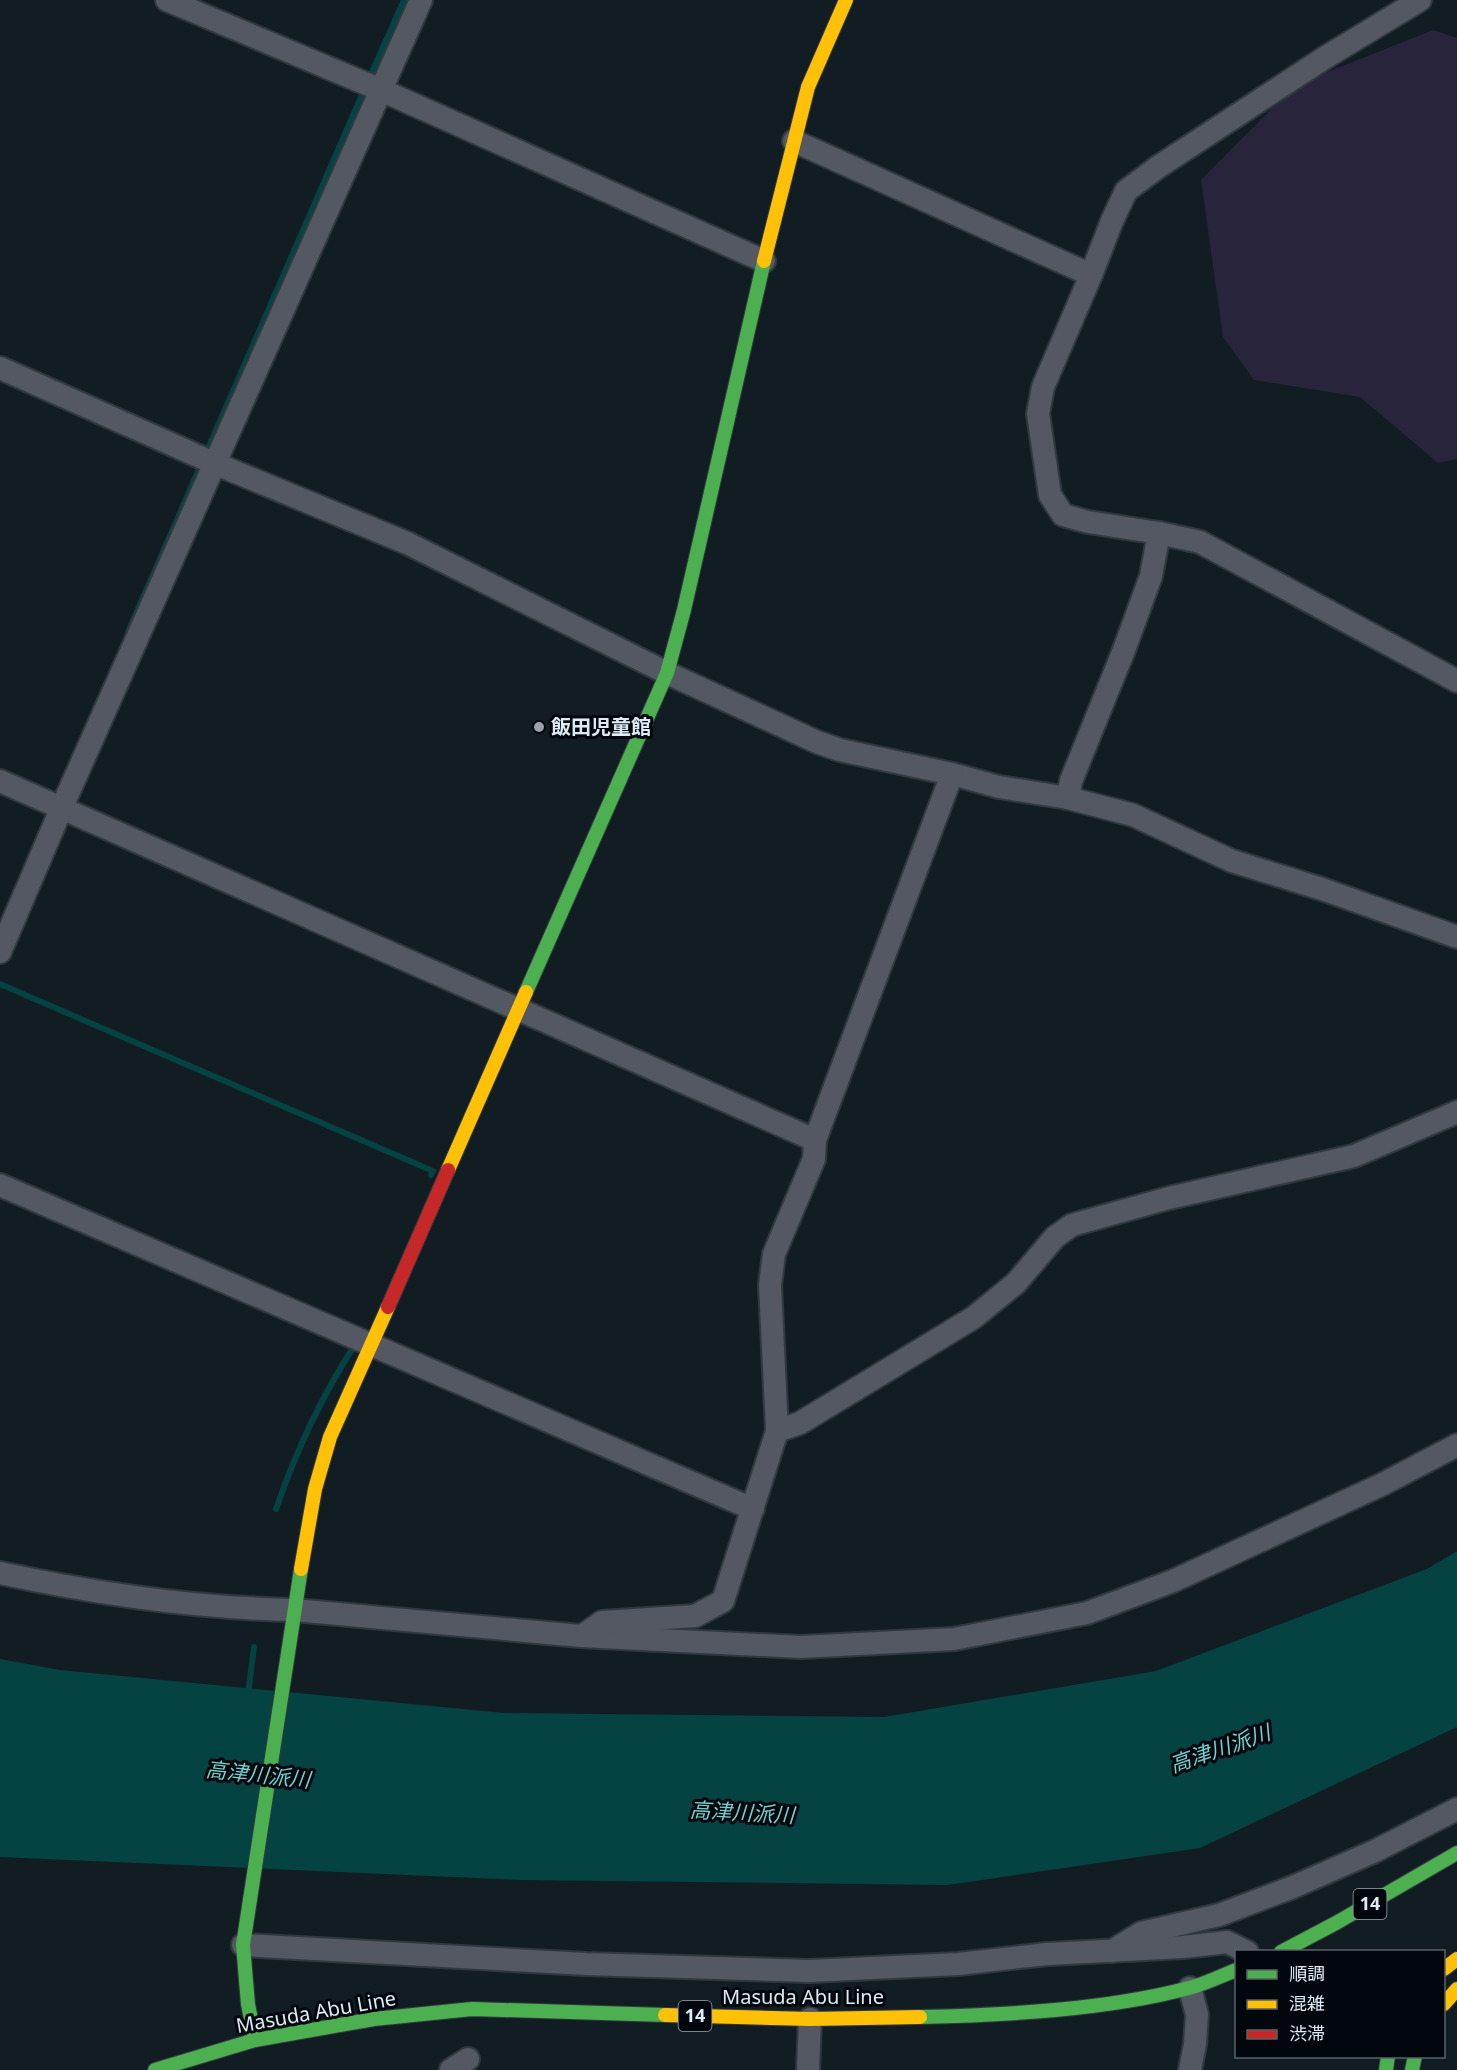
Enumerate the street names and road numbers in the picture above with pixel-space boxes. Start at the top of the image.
road number: 14 [1354,1889,1386,1919]
street label: Masuda Abu Line [722,1983,884,2010]
street label: Masuda Abu Line [234,1984,398,2039]
road number: 14 [678,2001,712,2031]

